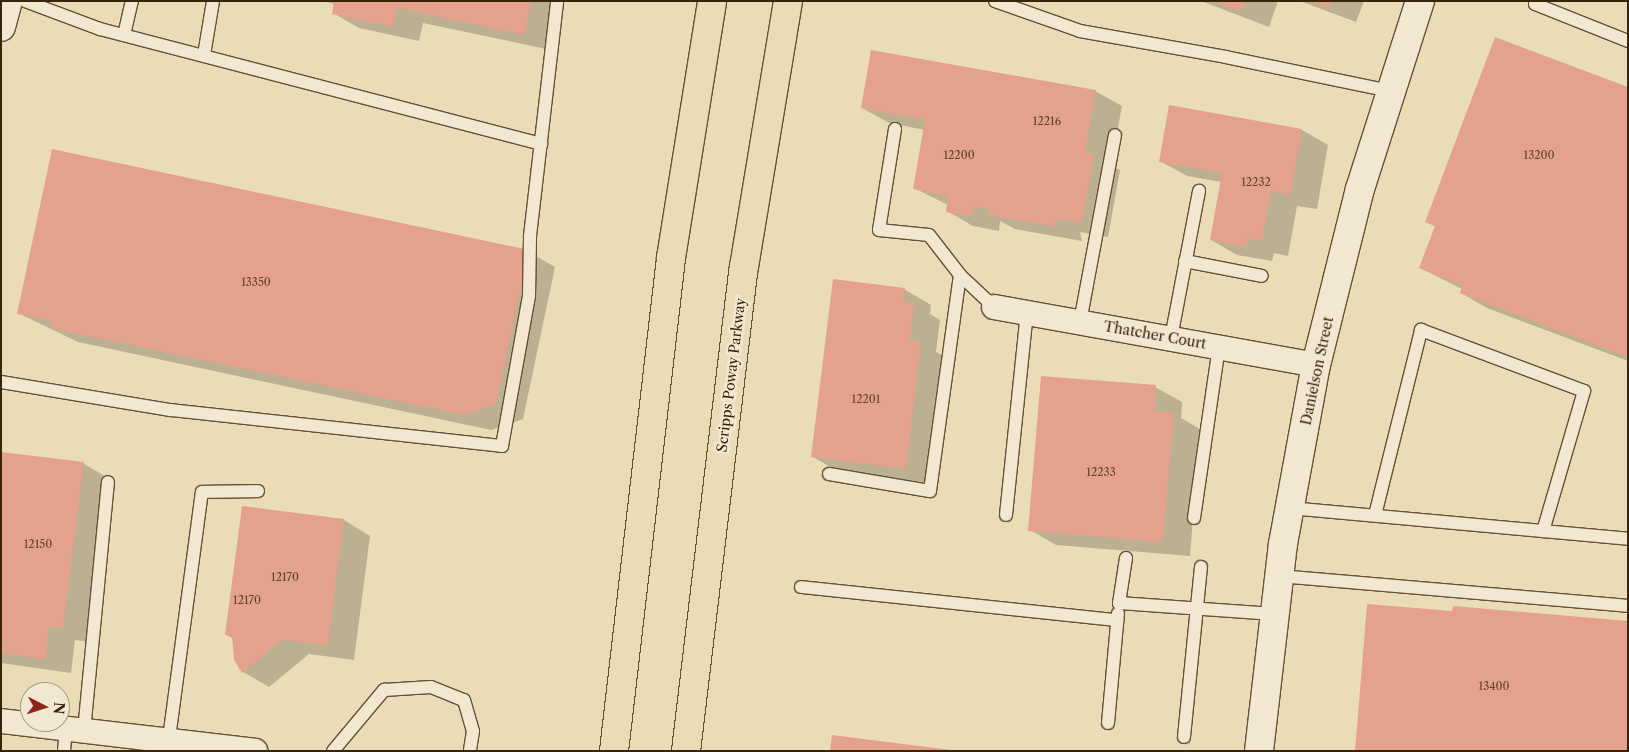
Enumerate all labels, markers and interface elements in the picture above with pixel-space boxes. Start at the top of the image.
house number: 12216 [1033,114,1061,128]
house number: 12200 [943,148,975,162]
house number: 13200 [1524,148,1554,162]
house number: 12232 [1241,175,1271,189]
house number: 13350 [241,275,271,289]
street label: Scripps Poway Parkway [713,297,749,453]
street label: Danielson Street [1297,315,1337,427]
street label: Thatcher Court [1102,318,1208,352]
house number: 12201 [852,392,880,406]
house number: 12233 [1086,465,1116,479]
house number: 12150 [24,537,52,551]
house number: 12170 [271,570,299,584]
house number: 12170 [233,593,261,607]
house number: 13400 [1479,679,1509,693]
north arrow [20,682,70,732]
text: N [49,701,68,715]

